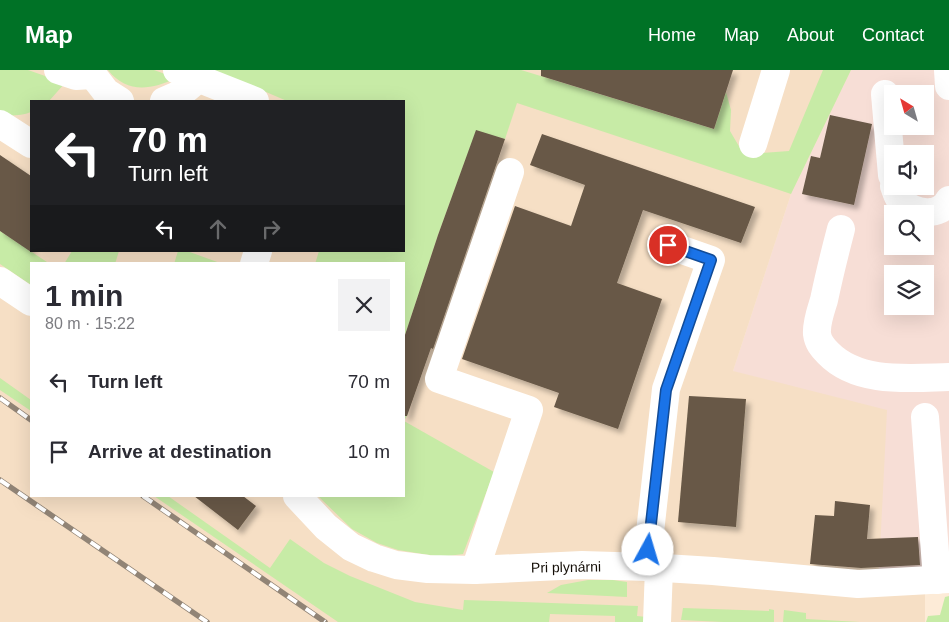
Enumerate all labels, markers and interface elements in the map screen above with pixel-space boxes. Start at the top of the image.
text: Map [25,21,73,48]
text: Home [648,25,696,45]
text: Map [724,25,759,45]
text: About [787,25,834,45]
text: Contact [862,25,924,45]
north arrow [884,85,934,135]
map controls [884,85,934,315]
icon: left [45,120,110,185]
text: 70 m [128,120,208,159]
button: sound [884,145,934,195]
text: Turn left [128,161,208,186]
button: search [884,205,934,255]
icon: left [151,215,179,243]
icon: ahead [204,215,232,243]
icon: right [257,215,285,243]
pin [647,224,689,266]
icon: arrive [654,231,682,259]
button: layers [884,265,934,315]
text: 1 min [45,279,123,312]
button: close [338,279,390,331]
text: 80 m · 15:22 [45,315,135,332]
icon: left [45,368,73,396]
text: Turn left [88,371,163,392]
text: 70 m [348,371,390,392]
icon: arrive [45,438,73,466]
text: Arrive at destination [88,441,272,462]
text: 10 m [348,441,390,462]
position arrow [621,523,673,575]
street label: Pri plynárni [531,558,601,576]

